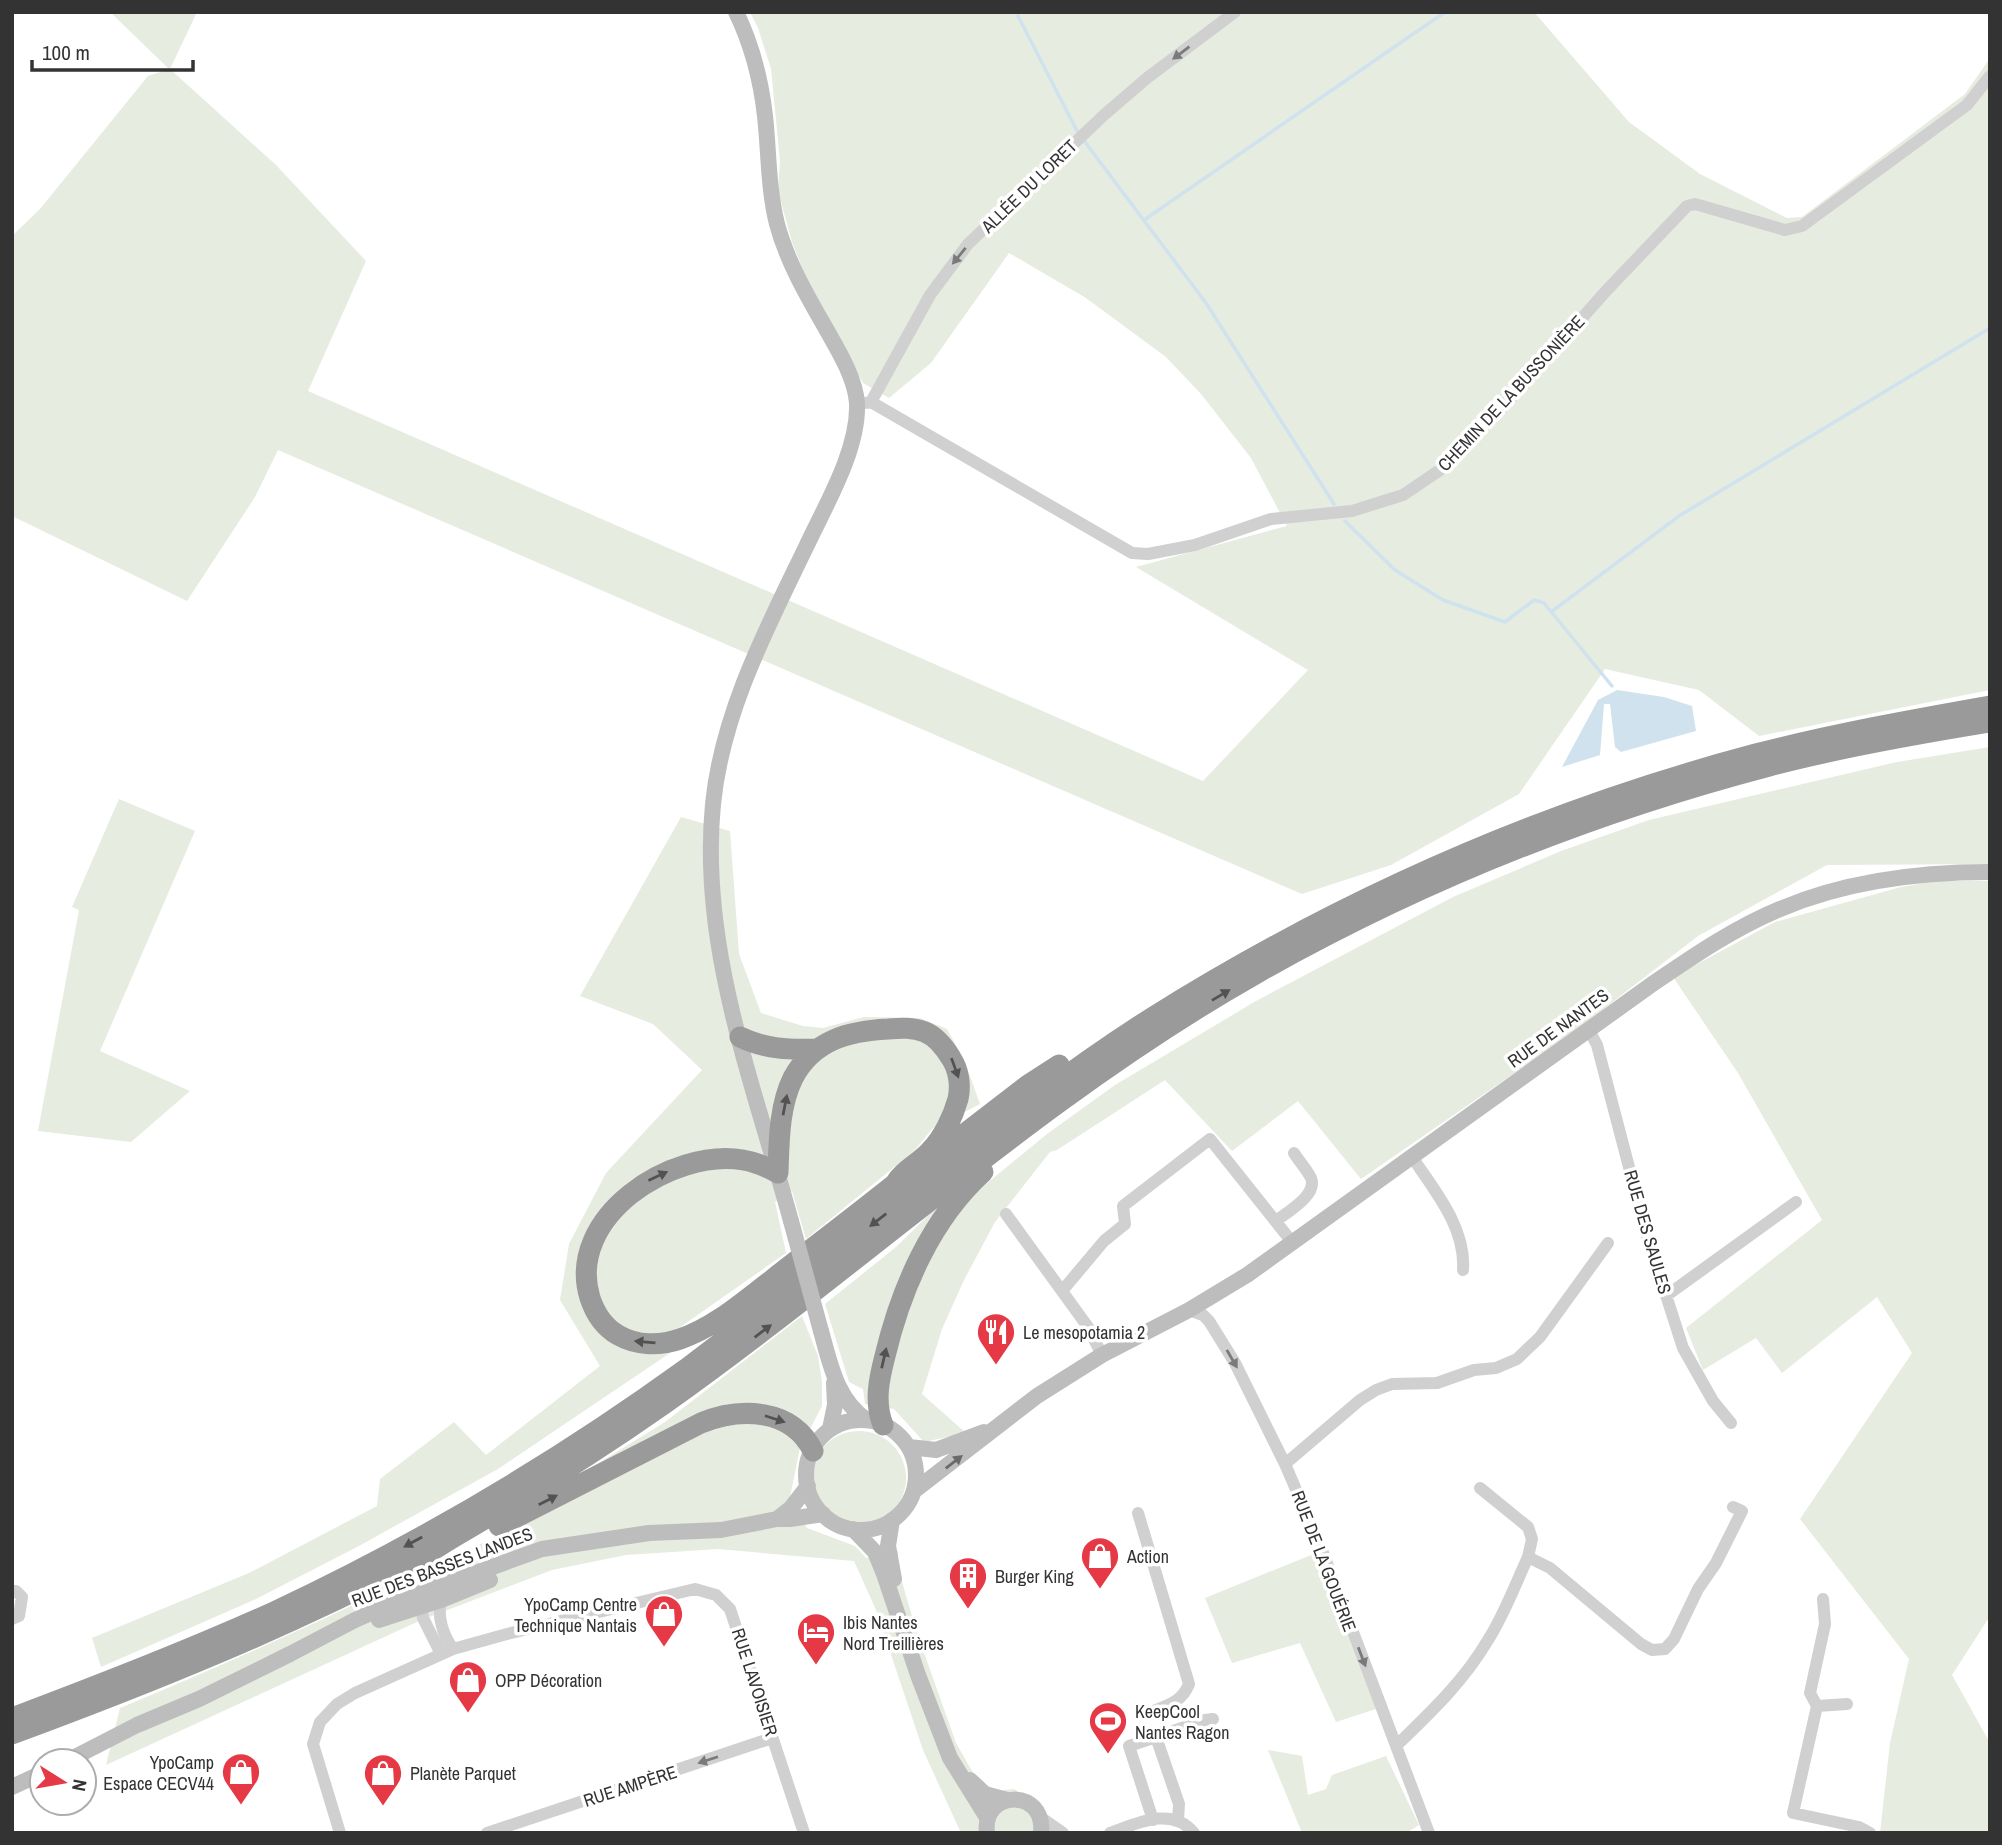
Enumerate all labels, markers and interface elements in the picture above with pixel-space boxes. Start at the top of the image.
scale bar [32,28,192,72]
text: 100 m [42,38,90,67]
one-way arrow [1172,46,1190,60]
street label: ALLÉE DU LORET [975,134,1083,239]
one-way arrow [952,247,967,264]
street label: CHEMIN DE LA BUSSONIÈRE [1432,309,1590,477]
street label: RUE DE NANTES [1502,983,1614,1073]
one-way arrow [1211,988,1230,1001]
one-way arrow [949,1058,960,1079]
one-way arrow [780,1094,791,1116]
street label: RUE DES SAULES [1618,1167,1678,1297]
one-way arrow [648,1170,668,1182]
one-way arrow [870,1213,888,1228]
restaurant icon: Le mesopotamia 2 [975,1311,1017,1366]
place label: Le mesopotamia 2 [1023,1320,1145,1345]
one-way arrow [753,1323,771,1338]
one-way arrow [634,1336,656,1347]
one-way arrow [879,1347,890,1369]
one-way arrow [1226,1349,1239,1368]
one-way arrow [764,1414,785,1424]
one-way arrow [945,1454,963,1469]
street label: RUE DE LA GOUÉRIE [1286,1487,1362,1635]
one-way arrow [538,1495,558,1506]
street label: RUE DES BASSES LANDES [348,1521,536,1613]
shop icon: Action [1079,1535,1121,1590]
one-way arrow [403,1536,422,1548]
place label: Action [1126,1544,1169,1569]
building icon: Burger King [947,1555,989,1610]
place label: Burger King [995,1564,1075,1589]
place label: YpoCamp Centre Technique Nantais [514,1592,637,1638]
shop icon: YpoCamp Centre Technique Nantais [643,1593,685,1648]
place label: Ibis Nantes Nord Treillières [843,1610,944,1656]
hotel icon: Ibis Nantes Nord Treillières [795,1611,837,1666]
street label: RUE LAVOISIER [726,1625,784,1740]
one-way arrow [1356,1647,1367,1668]
shop icon: OPP Décoration [447,1659,489,1714]
place label: OPP Décoration [495,1668,602,1693]
place label: KeepCool Nantes Ragon [1135,1699,1229,1745]
sports icon: KeepCool Nantes Ragon [1087,1700,1129,1755]
north arrow [28,1747,98,1817]
place label: YpoCamp Espace CECV44 [103,1750,214,1796]
shop icon: YpoCamp Espace CECV44 [220,1751,262,1806]
shop icon: Planète Parquet [362,1752,404,1807]
one-way arrow [697,1756,718,1766]
street label: RUE AMPÈRE [580,1759,680,1813]
place label: Planète Parquet [410,1761,516,1786]
text: N [66,1777,94,1793]

